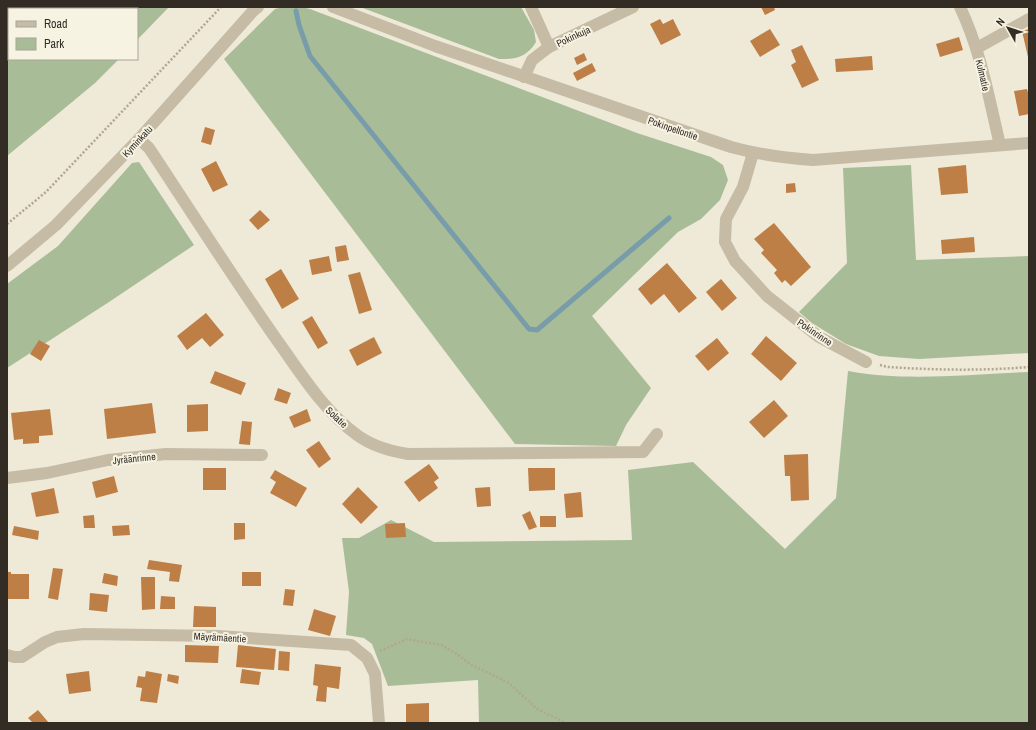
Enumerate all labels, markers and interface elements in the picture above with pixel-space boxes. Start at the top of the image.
legend [8,8,138,60]
north arrow [988,8,1028,48]
text: N [993,15,1008,29]
text: Road [44,16,68,32]
street label: Pokinkuja [554,23,593,50]
text: Park [44,36,64,52]
street label: Kulmatie [973,58,993,93]
street label: Pokinpellontie [646,114,700,143]
street label: Kyminkatu [119,123,155,160]
street label: Pokinrinne [795,316,835,349]
street label: Solatie [323,404,351,431]
street label: Jyräänrinne [112,450,157,467]
street label: Mäyrämäentie [193,630,247,645]

